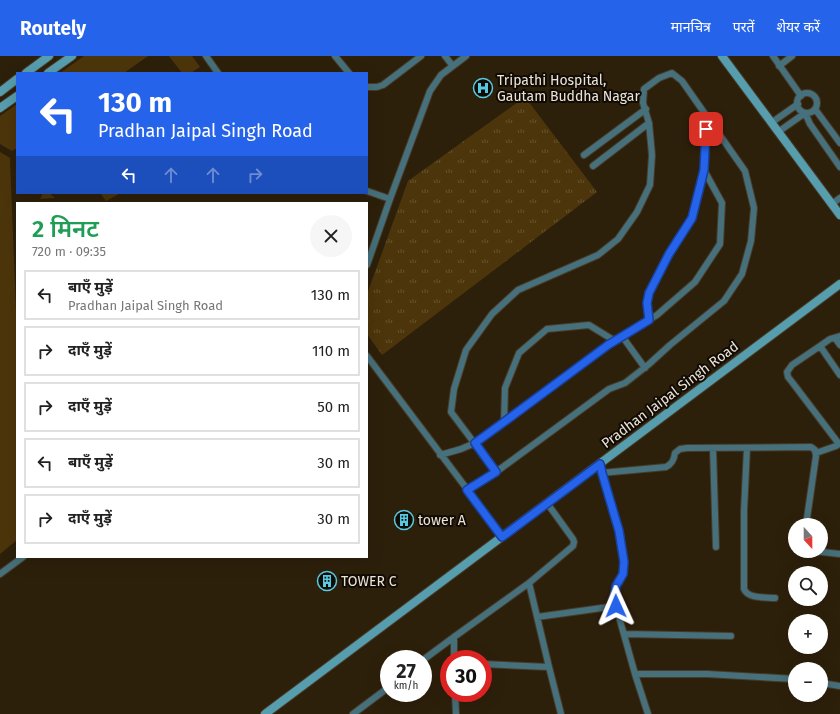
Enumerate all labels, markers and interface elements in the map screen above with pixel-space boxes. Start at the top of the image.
text: Routely [20,17,86,40]
text: मानचित्र [671,19,711,36]
text: परतें [733,19,754,36]
text: शेयर करें [776,19,820,36]
place label: Tripathi Hospital, Gautam Buddha Nagar [497,72,640,105]
hospital icon: Tripathi Hospital, Gautam Buddha Nagar [472,77,494,99]
text: 130 m [98,86,172,119]
icon: left [32,88,84,140]
pin [689,112,723,146]
icon: arrive [695,118,717,140]
text: Pradhan Jaipal Singh Road [98,120,313,142]
icon: left [118,164,140,186]
icon: ahead [160,164,182,186]
icon: ahead [202,164,224,186]
icon: right [244,164,266,186]
text: 2 मिनट [32,215,99,243]
button: close [310,215,352,257]
text: 720 m · 09:35 [32,244,106,259]
text: बाएँ मुड़ें [68,278,113,296]
icon: left [34,284,56,306]
text: 130 m [311,286,350,304]
text: Pradhan Jaipal Singh Road [68,298,223,313]
street label: Pradhan Jaipal Singh Road [598,338,742,452]
icon: right [34,340,56,362]
text: दाएँ मुड़ें [68,341,112,359]
text: 110 m [312,342,350,360]
icon: right [34,396,56,418]
text: दाएँ मुड़ें [68,397,112,415]
text: 50 m [317,398,350,416]
icon: left [34,452,56,474]
text: बाएँ मुड़ें [68,453,113,471]
text: 30 m [317,454,350,472]
icon: right [34,508,56,530]
text: दाएँ मुड़ें [68,509,112,527]
building icon: tower A [393,509,415,531]
text: 30 m [317,510,350,528]
place label: tower A [418,512,466,529]
north arrow [788,518,828,558]
map controls [788,518,828,702]
button: search [788,566,828,606]
building icon: TOWER C [316,570,338,592]
place label: TOWER C [341,573,397,590]
position arrow [595,585,637,627]
button: + [788,614,828,654]
speed limit sign: 30 [440,650,492,702]
text: 27 [396,659,416,683]
button: − [788,662,828,702]
text: km/h [394,680,418,692]

